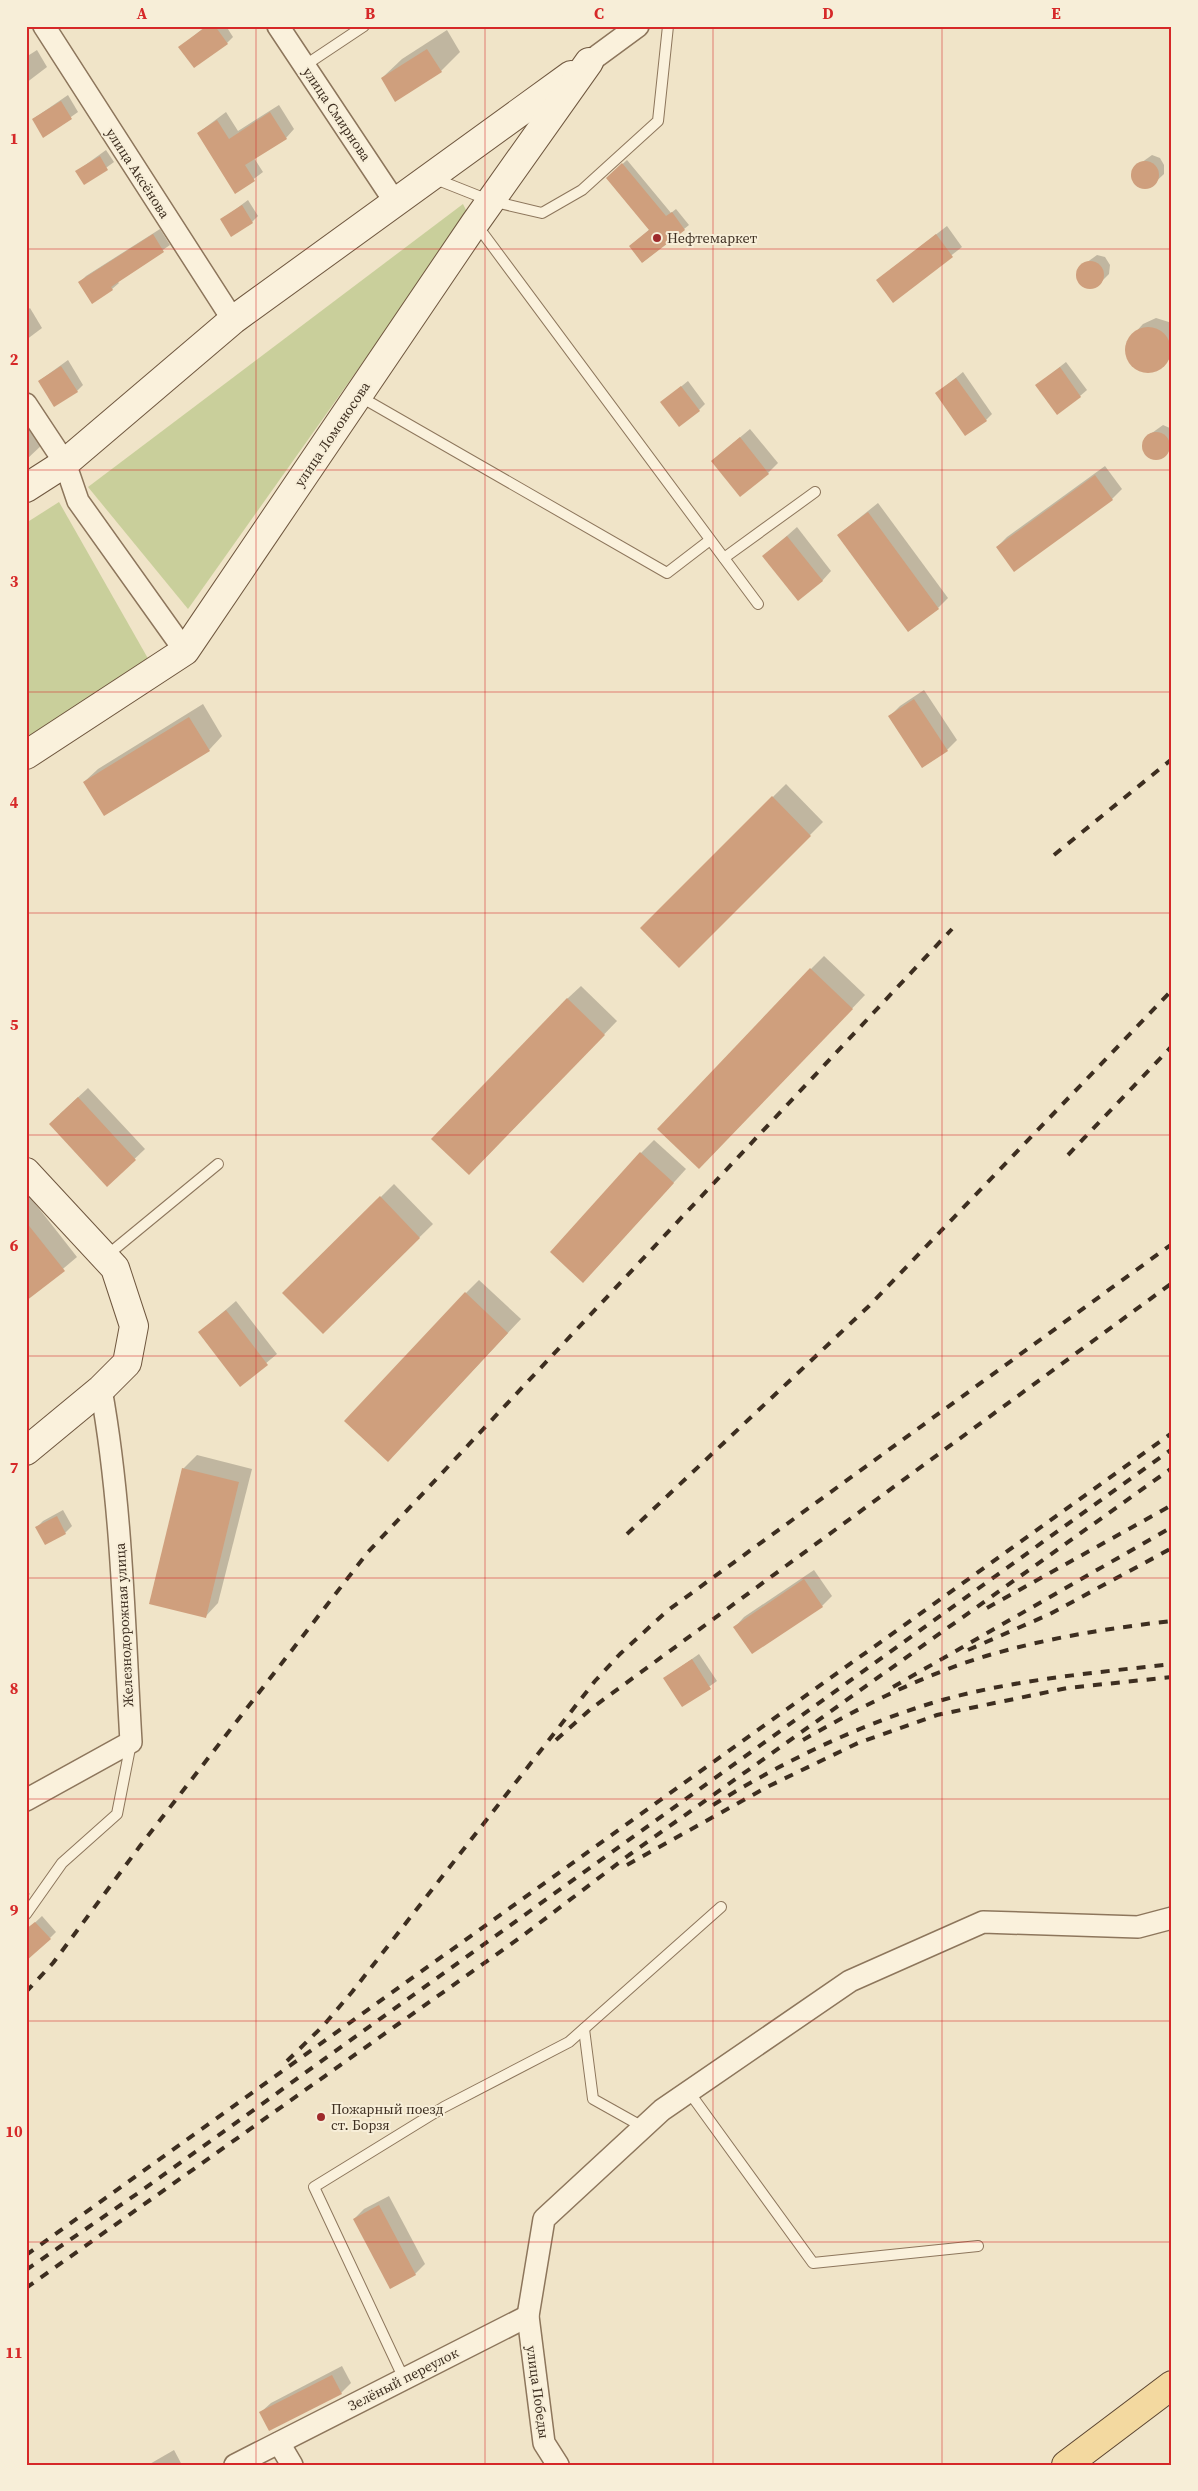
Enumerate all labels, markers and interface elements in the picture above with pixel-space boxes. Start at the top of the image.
text: A [137,2,148,24]
text: B [365,2,376,24]
text: C [594,2,604,24]
text: D [822,2,834,24]
text: E [1051,2,1061,24]
street label: улица Смирнова [298,63,376,166]
street label: улица Аксёнова [101,124,175,223]
text: 1 [10,127,18,149]
place label: Нефтемаркет [667,228,758,248]
marker: Нефтемаркет [651,232,663,244]
text: 2 [10,348,19,370]
street label: улица Ломоносова [289,377,375,491]
text: 3 [10,570,19,592]
text: 4 [10,791,19,813]
text: 5 [10,1013,19,1035]
text: 6 [10,1234,19,1256]
text: 7 [10,1456,19,1478]
street label: Железнодорожная улица [110,1542,138,1708]
text: 8 [10,1677,18,1699]
text: 9 [10,1899,19,1921]
place label: Пожарный поезд ст. Борзя [331,2099,444,2135]
marker: Пожарный поезд ст. Борзя [315,2111,327,2123]
text: 10 [5,2120,23,2142]
text: 11 [5,2341,23,2363]
street label: Зелёный переулок [344,2342,462,2416]
street label: улица Победы [522,2344,554,2440]

